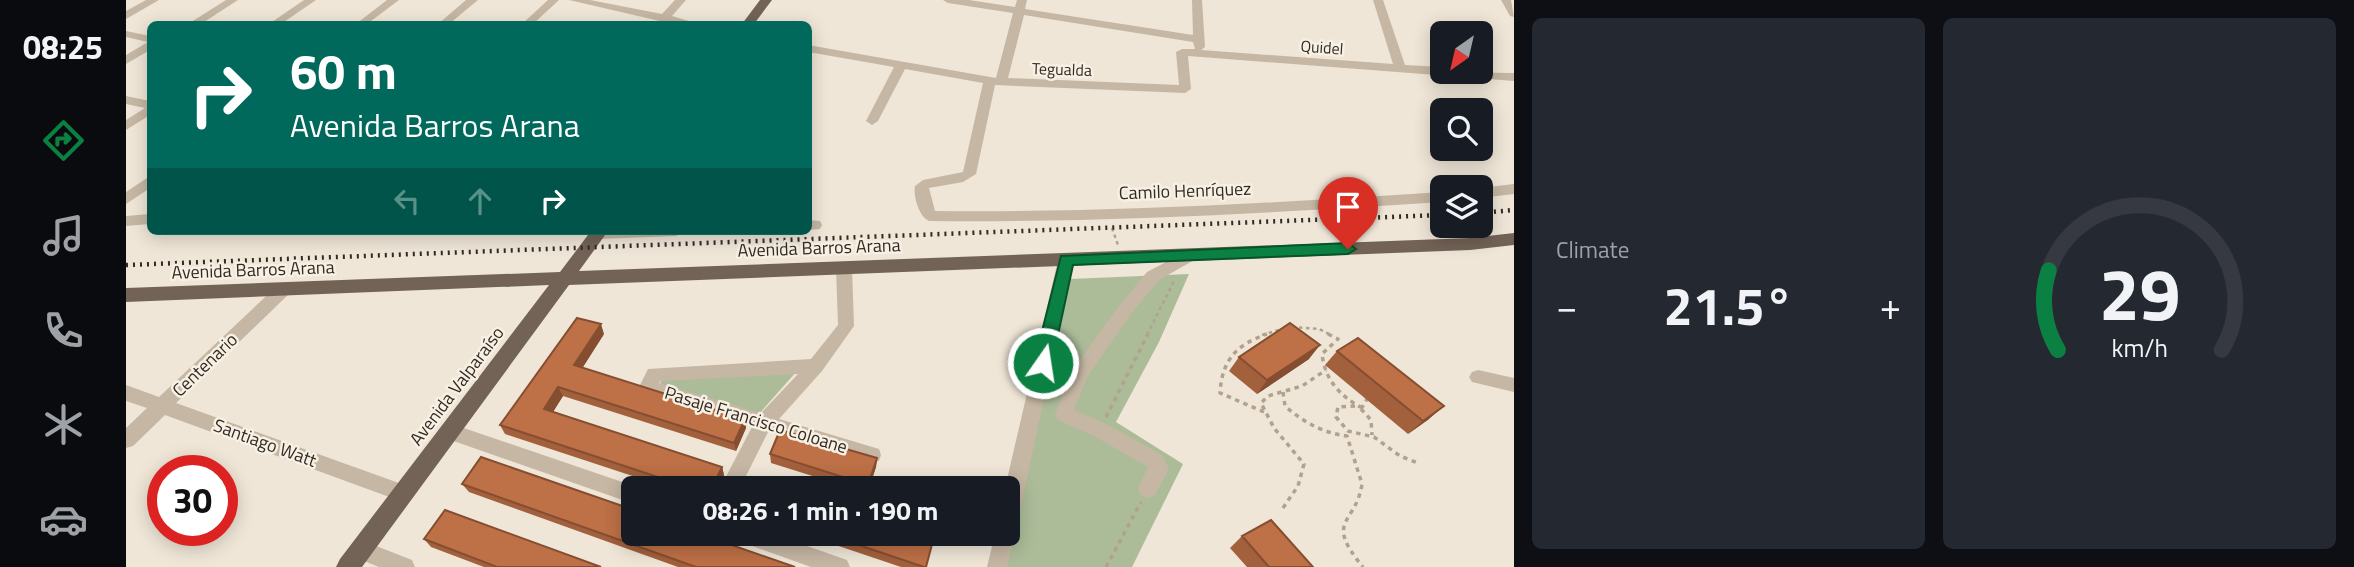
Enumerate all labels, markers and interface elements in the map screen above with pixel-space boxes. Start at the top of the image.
north arrow [1430,21,1493,84]
map controls [1430,21,1493,238]
text: 08:25 [23,23,103,71]
text: 60 m [290,33,397,108]
street label: Quidel [1300,34,1344,60]
icon: right [175,49,266,140]
street label: Tegualda [1032,56,1092,82]
button: search [1430,98,1493,161]
text: Avenida Barros Arana [290,101,580,149]
icon: directions [39,116,88,165]
street label: Camilo Henríquez [1118,175,1252,206]
button: layers [1430,175,1493,238]
pin [1318,177,1378,249]
icon: left [388,182,426,220]
icon: ahead [461,182,499,220]
icon: right [534,182,572,220]
icon: arrive [1329,188,1367,226]
icon: music [39,211,88,260]
street label: Avenida Barros Arana [737,231,901,264]
text: Climate [1556,232,1629,267]
text: 29 [2099,238,2180,348]
street label: Avenida Barros Arana [171,253,335,286]
text: 21.5° [1664,266,1793,345]
text: − [1556,277,1577,335]
text: + [1880,277,1901,335]
icon: phone [39,306,88,355]
street label: Avenida Valparaíso [403,321,510,451]
street label: Centenario [166,326,244,403]
position arrow [1006,326,1080,400]
text: km/h [2111,328,2168,366]
street label: Pasaje Francisco Coloane [661,379,851,460]
icon: climate [39,400,88,449]
street label: Santiago Watt [210,411,321,474]
speed limit sign: 30 [147,455,238,546]
text: 08:26 · 1 min · 190 m [703,491,938,530]
icon: car [39,495,88,544]

